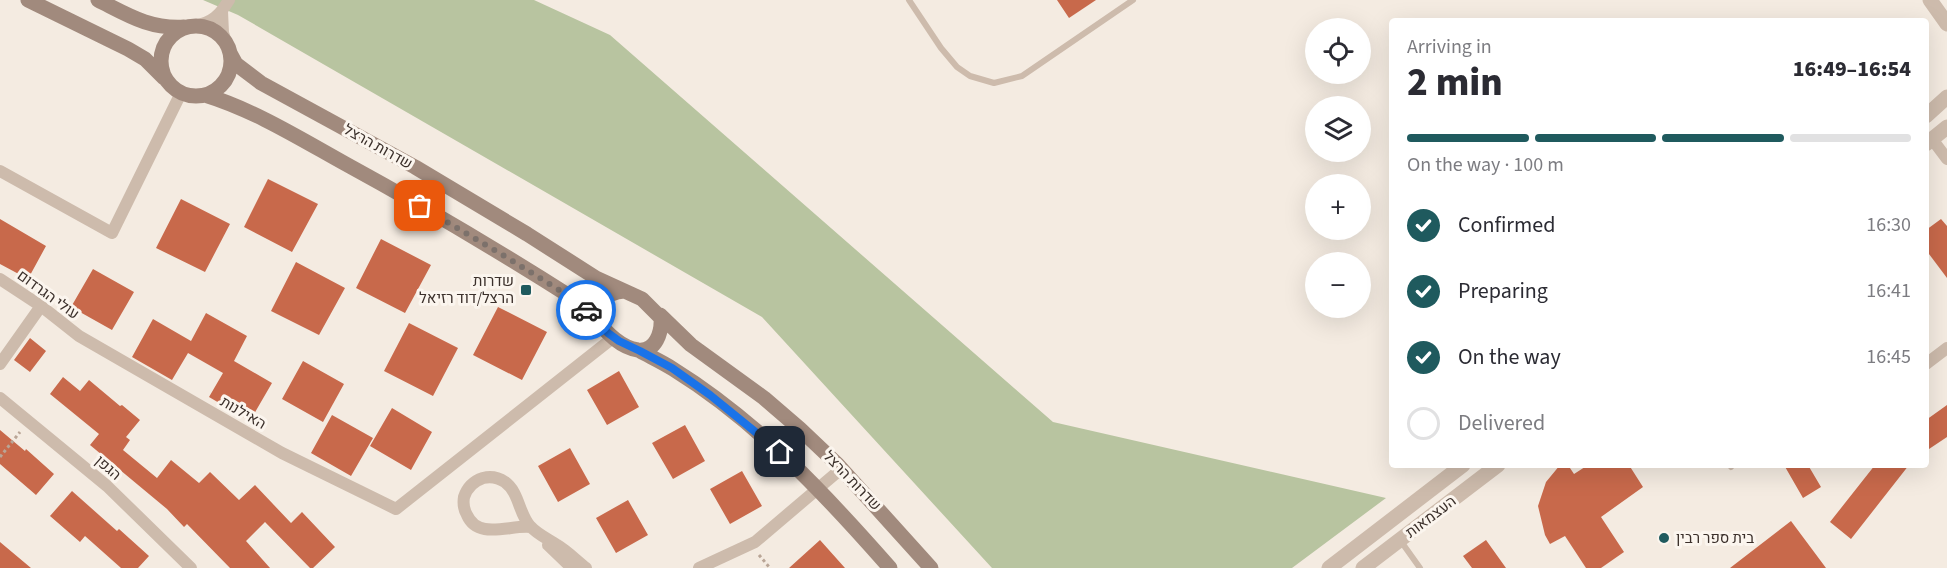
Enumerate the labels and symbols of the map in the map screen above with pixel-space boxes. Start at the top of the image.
street label: שדרות הרצל [340,119,416,175]
pin [394,180,445,231]
street label: עולי הגרדום [13,265,83,325]
place label: שדרות הרצל/דוד רזיאל [419,271,514,309]
courier [556,280,616,340]
marker: שדרות הרצל/דוד רזיאל [519,283,533,297]
street label: האילנות [216,391,270,435]
pin [754,426,805,477]
street label: שדרות הרצל [818,446,886,516]
street label: הגפן [90,451,126,485]
street label: העצמאות [1401,491,1461,543]
place label: בית ספר רבין [1676,528,1754,549]
marker: בית ספר רבין [1657,531,1671,545]

